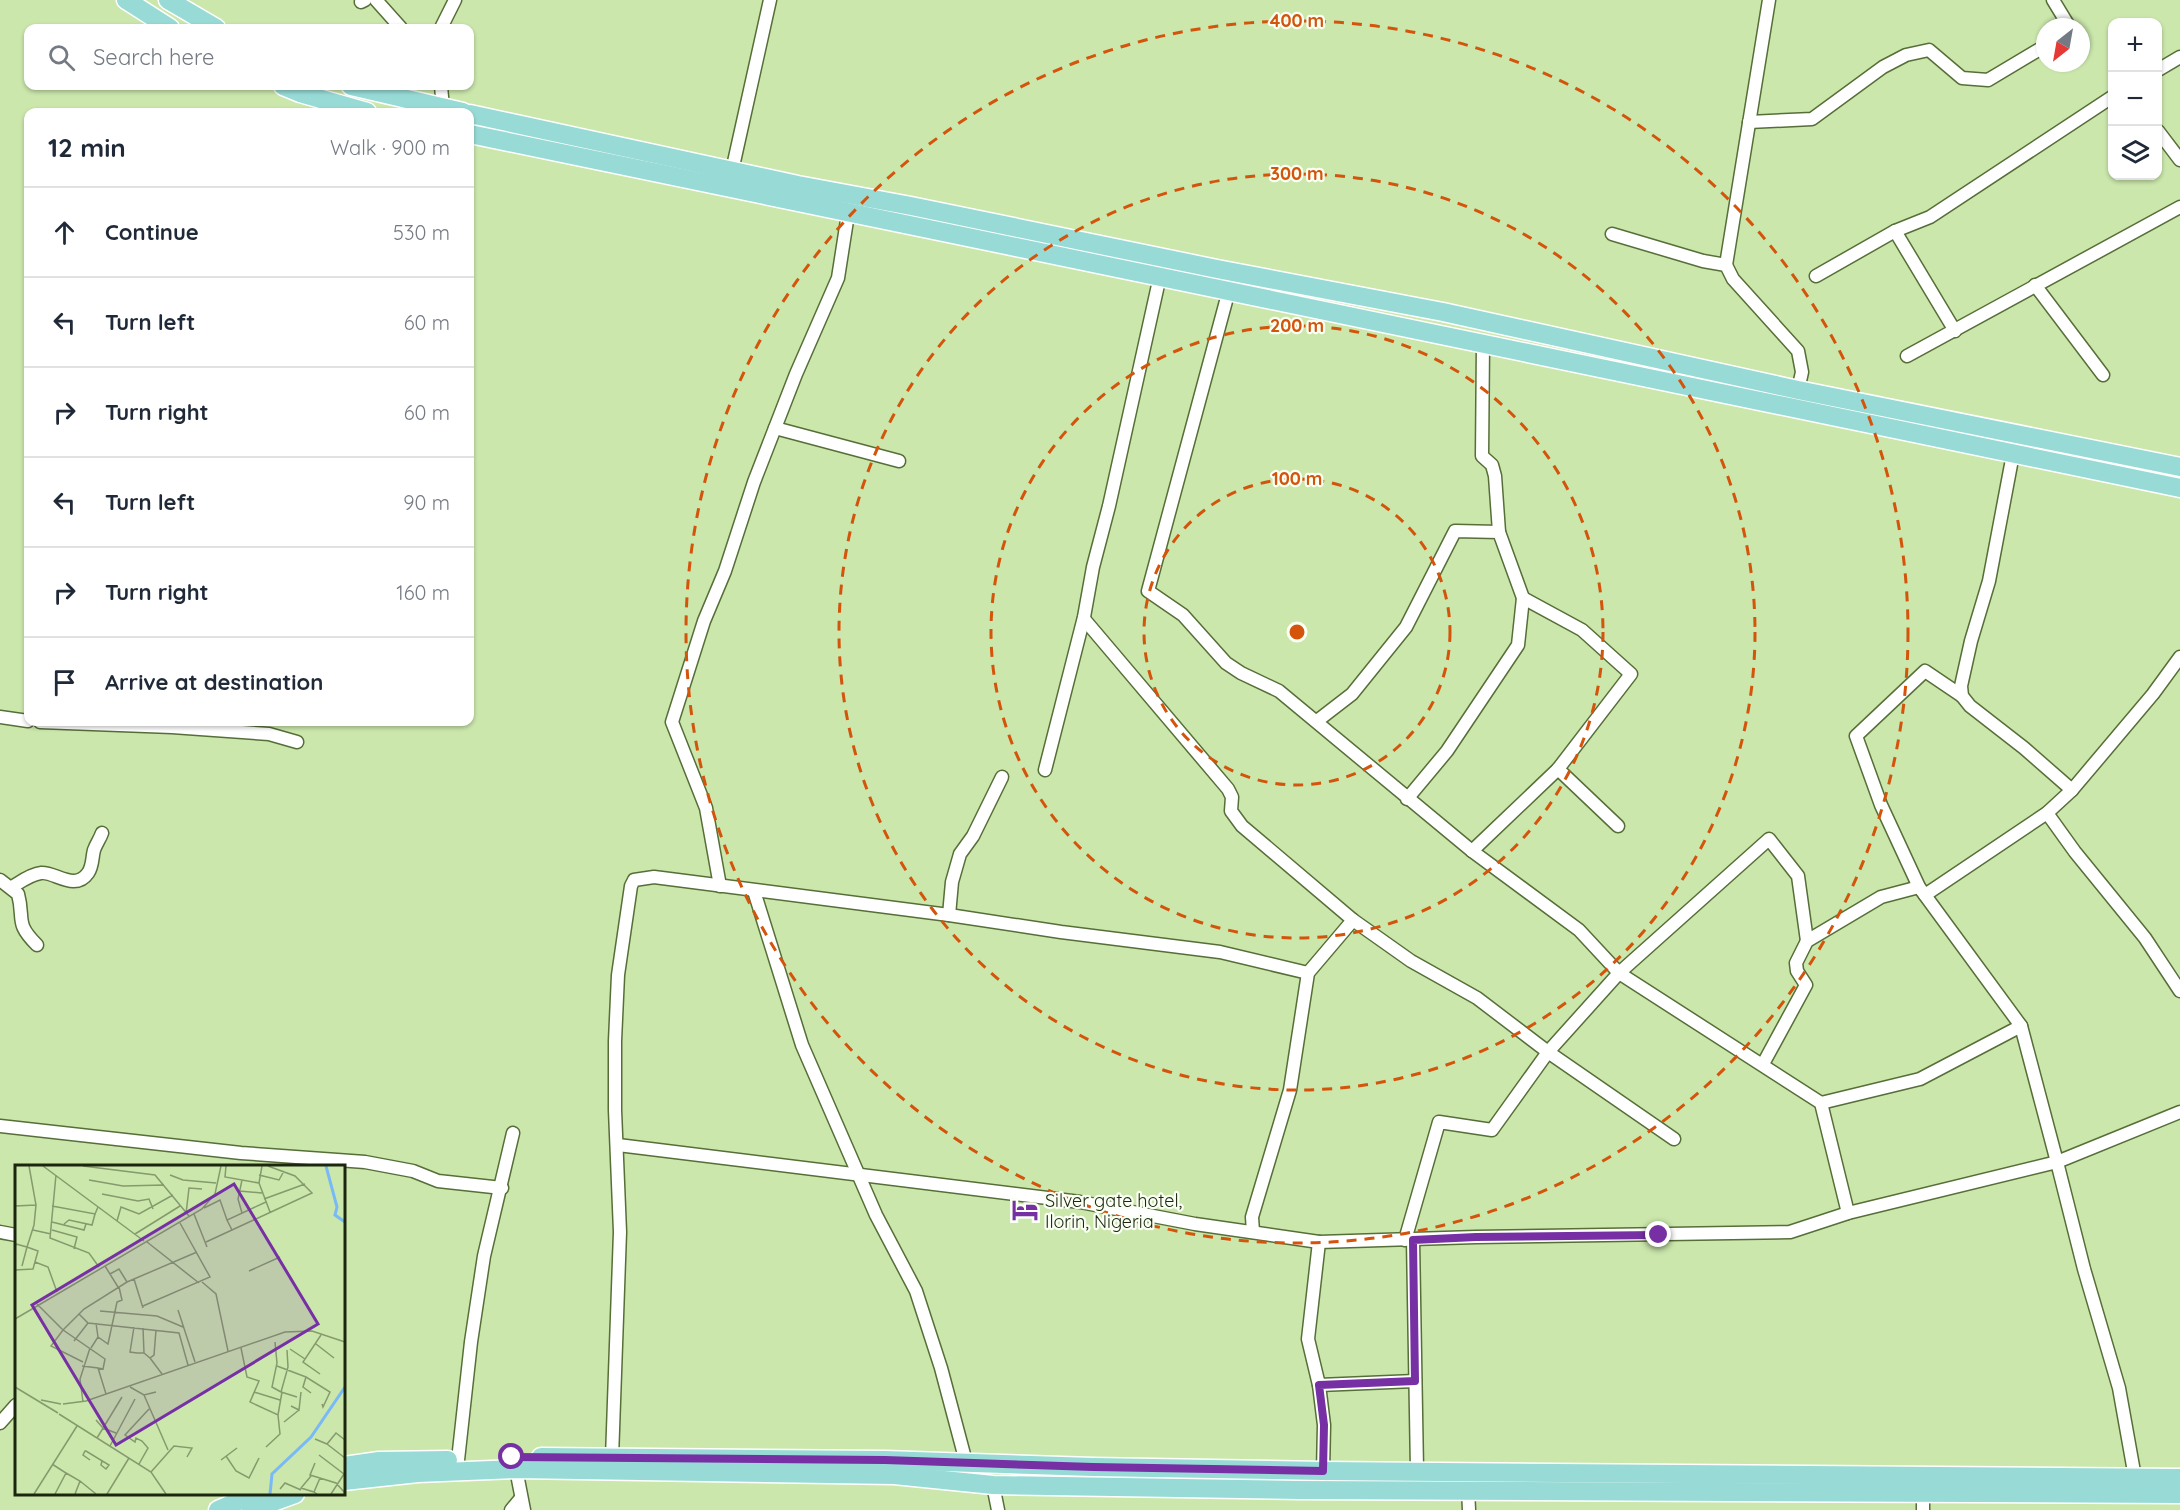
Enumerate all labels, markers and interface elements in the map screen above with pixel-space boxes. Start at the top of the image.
text: 400 m [1270,9,1324,32]
north arrow [2036,18,2090,72]
map controls [2108,18,2162,180]
button: + [2108,18,2162,72]
search box [24,24,474,90]
icon: search [45,41,78,74]
text: Search here [93,43,214,71]
button: − [2108,72,2162,126]
button: layers [2108,126,2162,180]
text: 12 min [48,131,126,164]
text: Walk · 900 m [330,135,450,160]
text: 300 m [1270,162,1324,185]
icon: ahead [48,216,81,249]
text: Continue [105,218,199,246]
text: 530 m [393,220,450,245]
icon: left [48,306,81,339]
text: Turn left [105,308,195,336]
text: 60 m [404,310,450,335]
text: 200 m [1270,314,1324,337]
icon: right [48,396,81,429]
text: Turn right [105,398,209,426]
text: 60 m [404,400,450,425]
text: 100 m [1272,467,1322,490]
icon: left [48,486,81,519]
text: Turn left [105,488,195,516]
text: 90 m [403,490,450,515]
icon: right [48,576,81,609]
text: Turn right [105,578,209,606]
text: 160 m [396,580,450,605]
centre of rings [1287,622,1307,642]
icon: arrive [48,666,81,699]
text: Arrive at destination [105,668,323,696]
inset map [15,1165,345,1495]
place label: Silver gate hotel, Ilorin, Nigeria [1045,1189,1182,1233]
hotel icon: Silver gate hotel, Ilorin, Nigeria [1010,1195,1040,1225]
route end [1645,1221,1671,1247]
route start [498,1443,524,1469]

